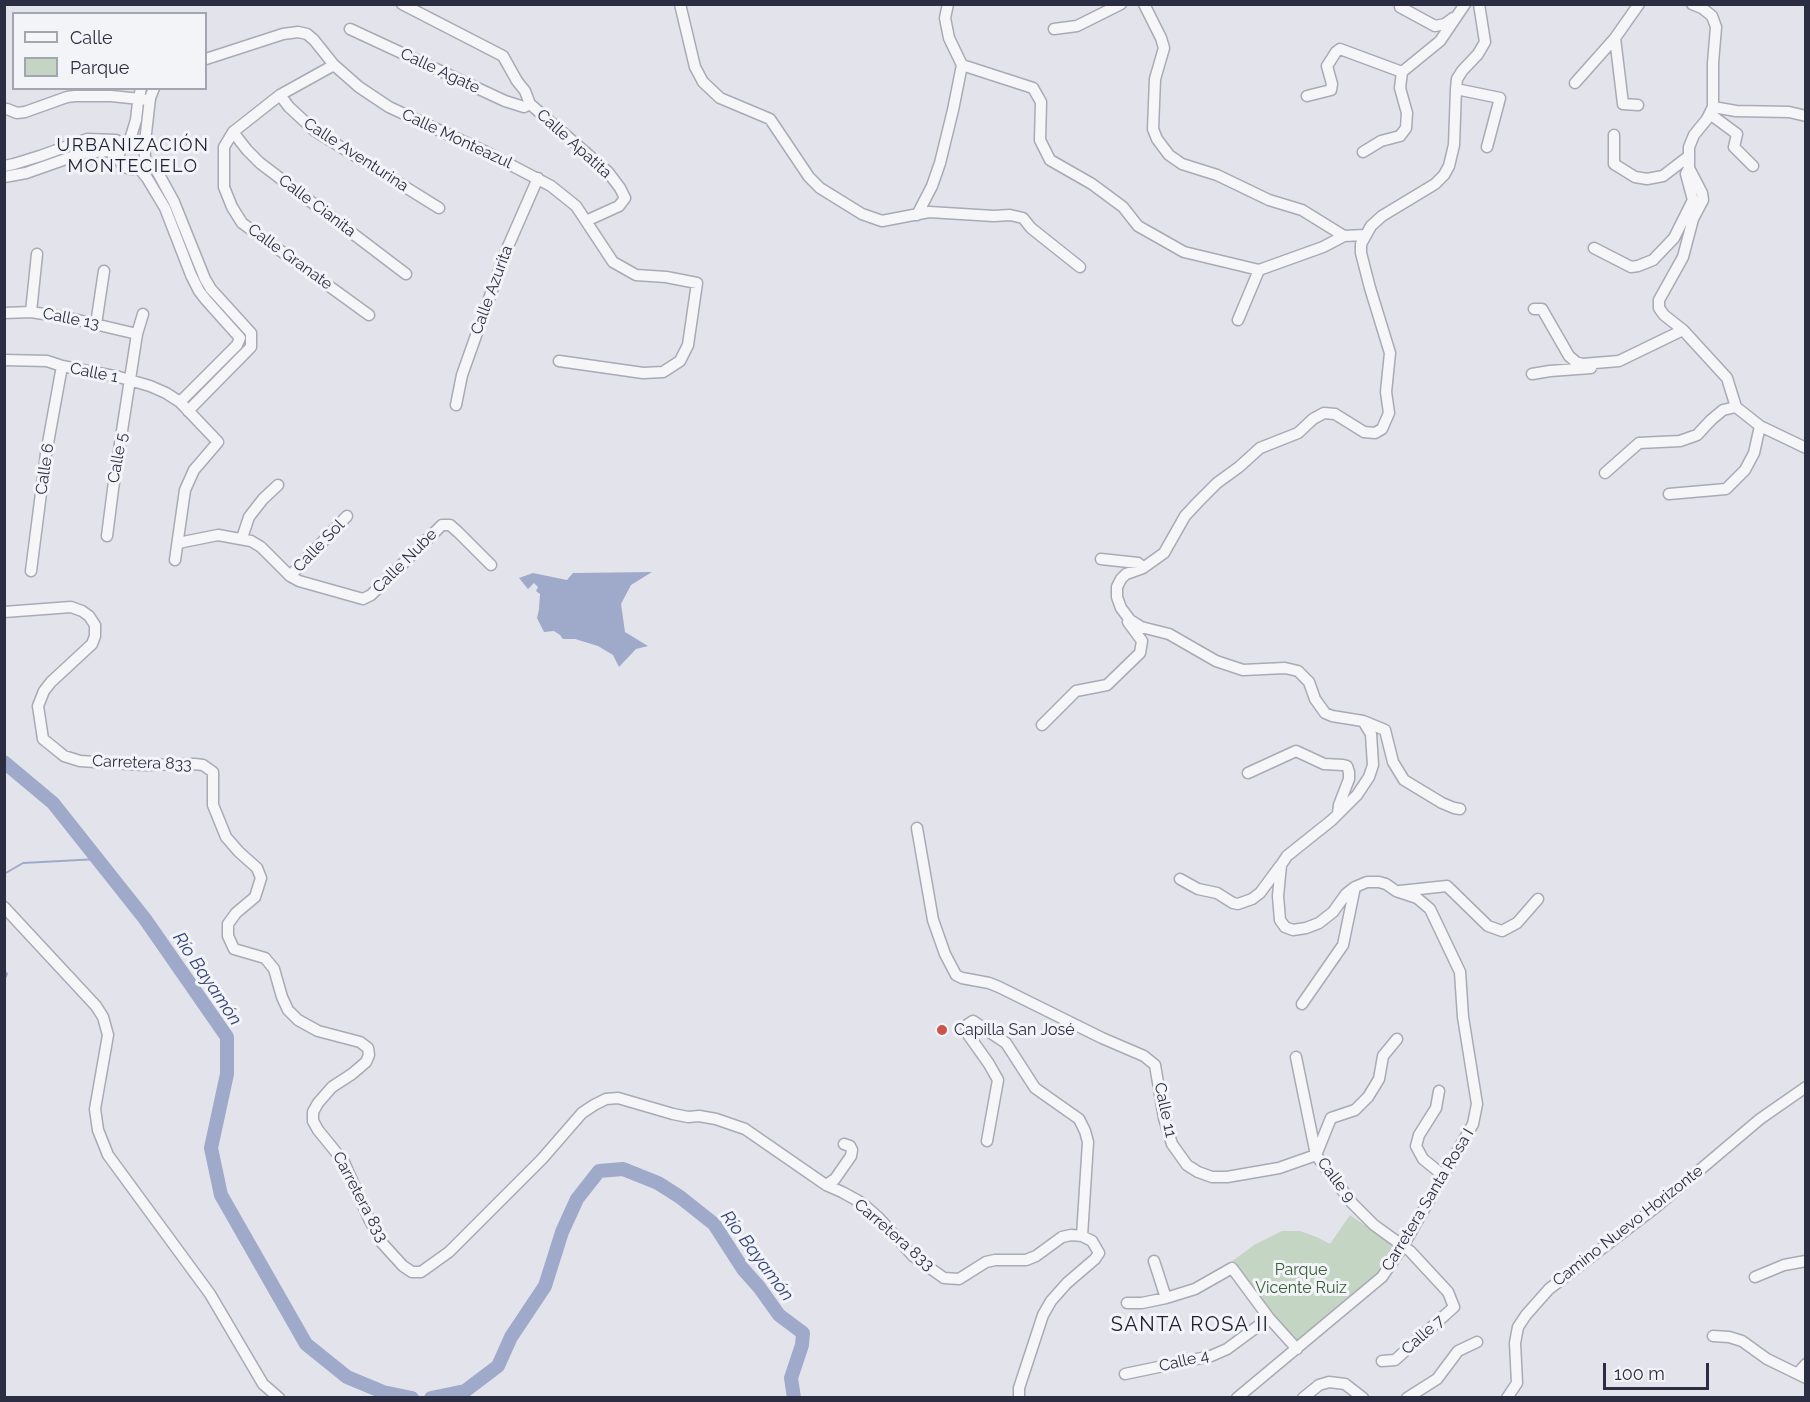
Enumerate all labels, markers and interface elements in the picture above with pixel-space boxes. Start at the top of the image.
legend [12,12,207,90]
text: Calle [70,27,113,48]
street label: Calle Agate [397,44,483,98]
text: Parque [70,57,129,78]
street label: Calle Monteazul [399,105,515,173]
street label: Calle Apatita [533,105,615,183]
street label: Calle Aventurina [300,114,412,196]
district label: URBANIZACIÓN MONTECIELO [57,135,209,178]
street label: Calle Cianita [275,171,359,241]
street label: Calle Granate [244,220,336,294]
street label: Calle Azurita [467,243,517,337]
street label: Calle 13 [41,304,101,334]
street label: Calle 1 [68,359,120,387]
street label: Calle 5 [104,431,132,485]
street label: Calle 6 [32,442,58,496]
street label: Calle Sol [289,516,349,576]
street label: Calle Nube [369,525,441,597]
street label: Carretera 833 [92,752,192,774]
water label: Río Bayamón [168,928,246,1030]
place label: Capilla San José [954,1020,1075,1040]
marker: Capilla San José [935,1023,949,1037]
street label: Calle 11 [1150,1081,1180,1139]
street label: Carretera Santa Rosa I [1378,1125,1478,1275]
street label: Carretera 833 [328,1149,392,1245]
street label: Calle 9 [1313,1154,1359,1206]
street label: Camino Nuevo Horizonte [1549,1161,1707,1291]
street label: Carretera 833 [850,1195,938,1275]
water label: Río Bayamón [716,1206,798,1306]
park label: Parque Vicente Ruiz [1255,1260,1347,1298]
street label: Calle 7 [1398,1311,1448,1359]
district label: SANTA ROSA II [1111,1313,1269,1337]
street label: Calle 4 [1157,1346,1211,1376]
scale bar [1606,1351,1712,1389]
text: 100 m [1614,1363,1665,1384]

